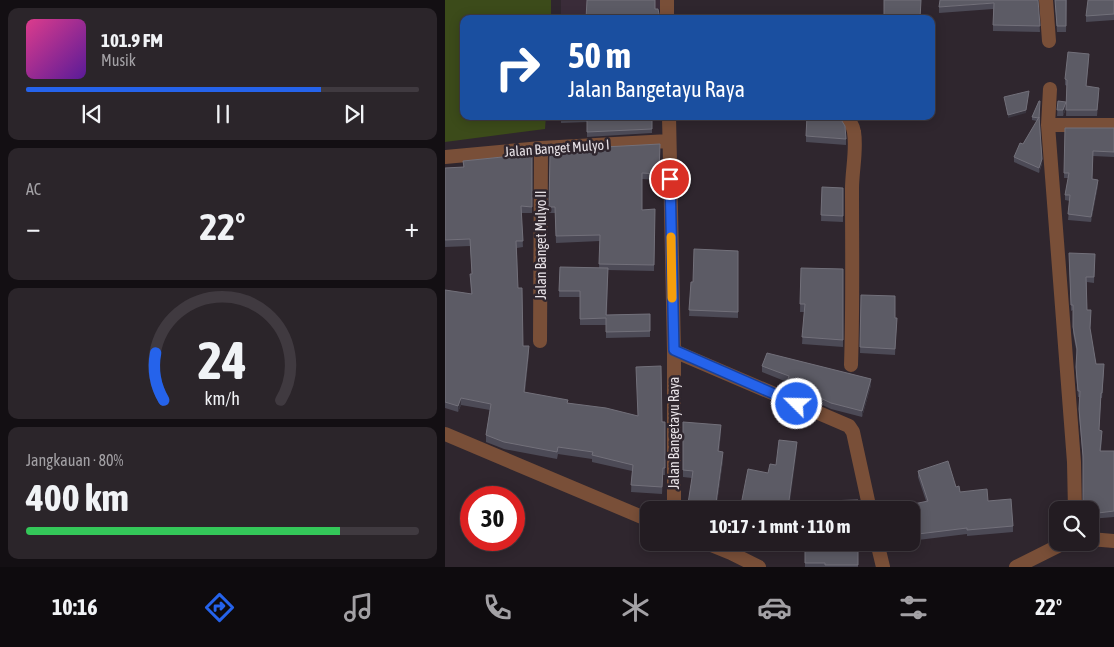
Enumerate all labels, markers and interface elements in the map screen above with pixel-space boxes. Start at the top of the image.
text: 101.9 FM [101,29,163,51]
icon: right [485,35,550,100]
text: 50 m [568,35,631,75]
text: Musik [101,51,136,69]
text: Jalan Bangetayu Raya [568,76,745,102]
icon: previous [78,100,106,128]
icon: pause [209,100,237,128]
icon: next [340,100,368,128]
street label: Jalan Banget Mulyo I [504,136,610,160]
pin [649,158,691,200]
icon: arrive [656,165,684,193]
text: AC [26,180,41,198]
street label: Jalan Banget Mulyo II [533,191,549,299]
text: 22° [199,205,246,248]
text: − [26,211,41,243]
text: + [404,211,419,243]
text: 24 [198,330,247,390]
street label: Jalan Bangetayu Raya [666,377,682,489]
position arrow [770,377,822,429]
text: km/h [205,388,240,409]
text: Jangkauan · 80% [26,451,123,469]
text: 400 km [26,476,129,519]
speed limit sign: 30 [460,486,525,551]
map controls [1049,501,1099,551]
button: search [1049,501,1099,551]
text: 10:17 · 1 mnt · 110 m [710,515,851,537]
icon: directions [202,590,237,625]
icon: music [341,590,376,625]
icon: phone [480,590,515,625]
icon: climate [618,590,653,625]
icon: car [757,590,792,625]
icon: filters [896,590,931,625]
text: 10:16 [52,594,98,620]
text: 22° [1035,594,1062,620]

